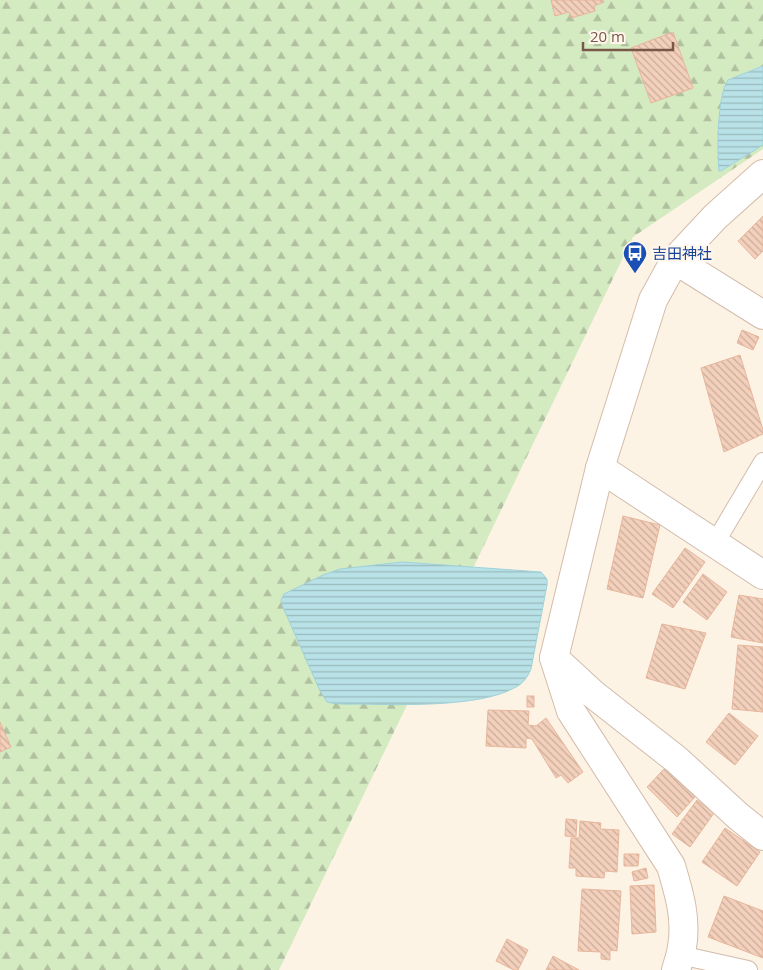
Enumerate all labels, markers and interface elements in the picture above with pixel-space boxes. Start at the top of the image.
scale bar [583,20,673,52]
text: 20 m [590,26,625,46]
bus stop icon: 吉田神社 [622,240,648,274]
place label: 吉田神社 [652,243,712,263]

